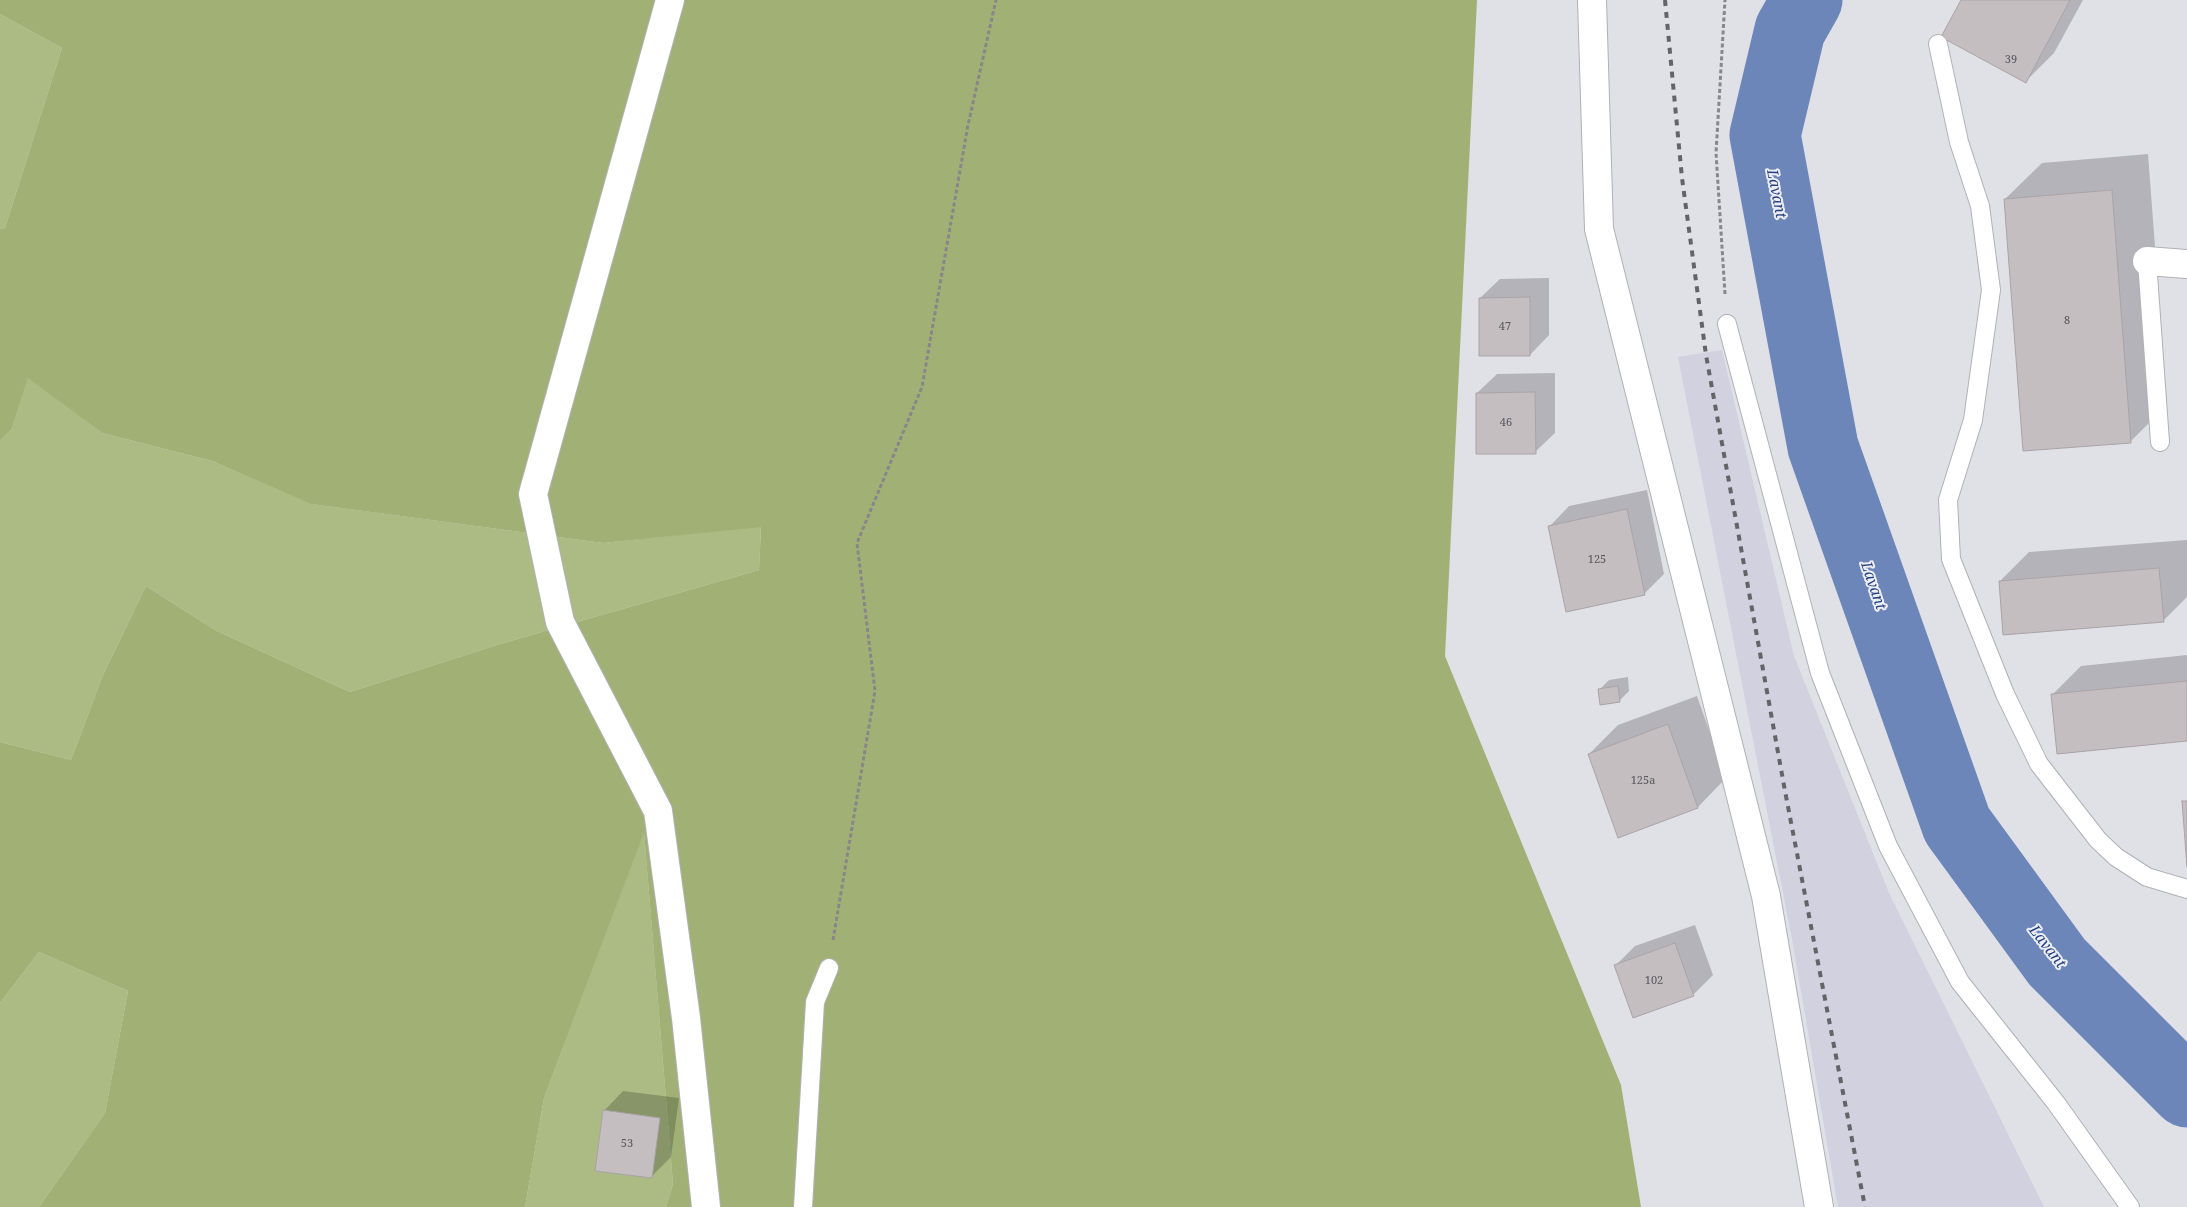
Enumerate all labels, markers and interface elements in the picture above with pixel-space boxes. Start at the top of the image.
house number: 39 [2005,53,2017,67]
water label: Lavant [1762,168,1790,220]
house number: 8 [2064,314,2070,328]
house number: 47 [1499,320,1511,334]
house number: 46 [1500,416,1512,430]
house number: 125 [1588,553,1606,567]
water label: Lavant [1856,560,1890,612]
house number: 125a [1631,774,1655,788]
water label: Lavant [2025,922,2069,972]
house number: 102 [1645,974,1663,988]
house number: 53 [621,1137,633,1151]

